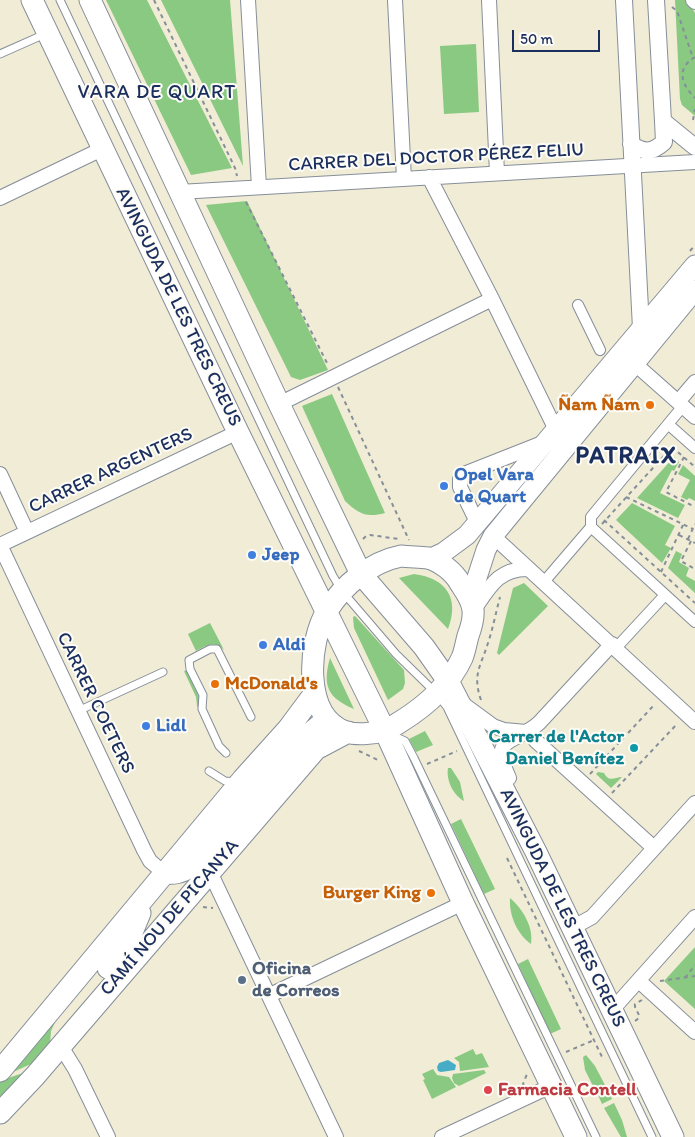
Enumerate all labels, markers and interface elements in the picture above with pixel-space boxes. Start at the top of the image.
scale bar [515,20,602,52]
text: 50 m [520,30,553,48]
district label: VARA DE QUART [76,81,238,105]
street label: CARRER DEL DOCTOR PÉREZ FELIU [288,139,584,177]
street label: AVINGUDA DE LES TRES CREUS [110,184,246,430]
place label: Ñam Ñam [558,394,640,416]
marker: Ñam Ñam [644,399,656,411]
street label: CARRER ARGENTERS [25,423,197,519]
district label: PATRAIX [574,443,678,471]
place label: Opel Vara de Quart [454,464,534,508]
marker: Opel Vara de Quart [438,480,450,492]
place label: Jeep [262,544,299,566]
marker: Jeep [246,549,258,561]
street label: CARRER COETERS [51,629,139,777]
place label: Aldi [273,634,306,656]
marker: Aldi [257,639,269,651]
place label: McDonald's [225,673,318,695]
marker: McDonald's [209,678,221,690]
place label: Lidl [156,715,186,737]
marker: Lidl [140,720,152,732]
place label: Carrer de l'Actor Daniel Benítez [488,726,624,770]
marker: Carrer de l'Actor Daniel Benítez [628,742,640,754]
street label: AVINGUDA DE LES TRES CREUS [494,785,630,1031]
street label: CAMÍ NOU DE PICANYA [96,835,244,1001]
place label: Burger King [323,882,421,904]
marker: Burger King [425,887,437,899]
place label: Oficina de Correos [252,958,340,1002]
marker: Oficina de Correos [236,974,248,986]
place label: Farmacia Contell [498,1079,637,1101]
marker: Farmacia Contell [482,1084,494,1096]

